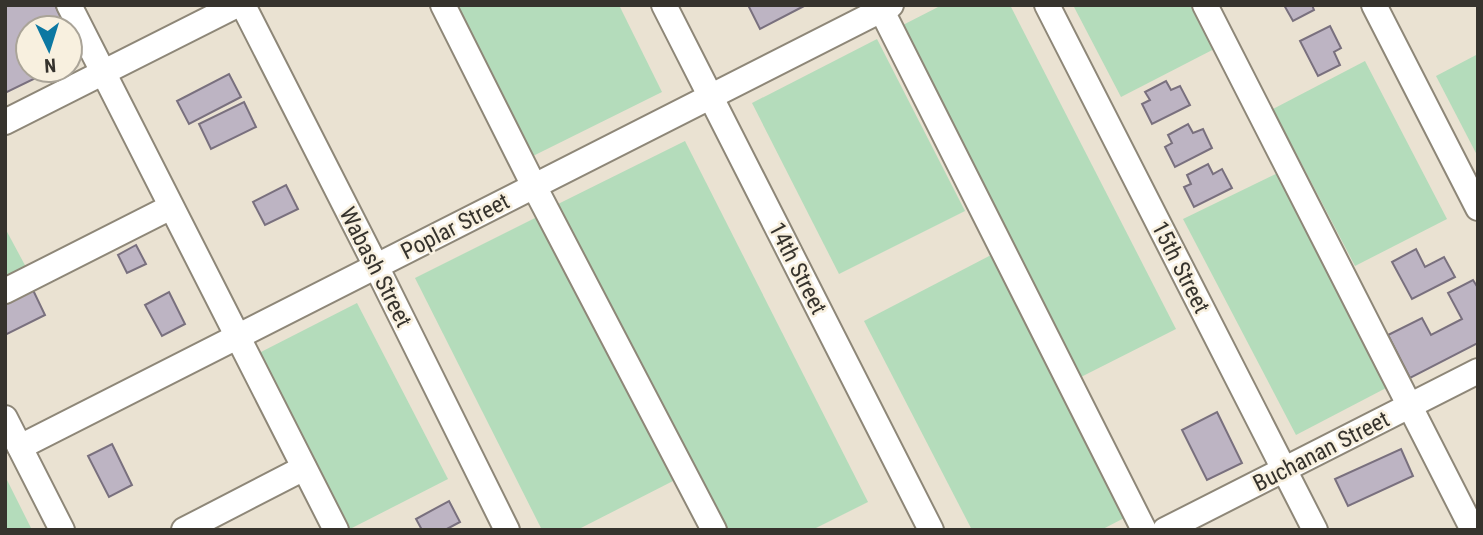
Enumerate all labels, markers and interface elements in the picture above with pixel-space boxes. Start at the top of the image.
north arrow [14,14,84,84]
text: N [44,54,57,77]
street label: Poplar Street [397,188,514,265]
street label: Wabash Street [334,203,417,332]
street label: 15th Street [1146,217,1215,318]
street label: 14th Street [763,218,832,319]
street label: Buchanan Street [1249,406,1394,497]

